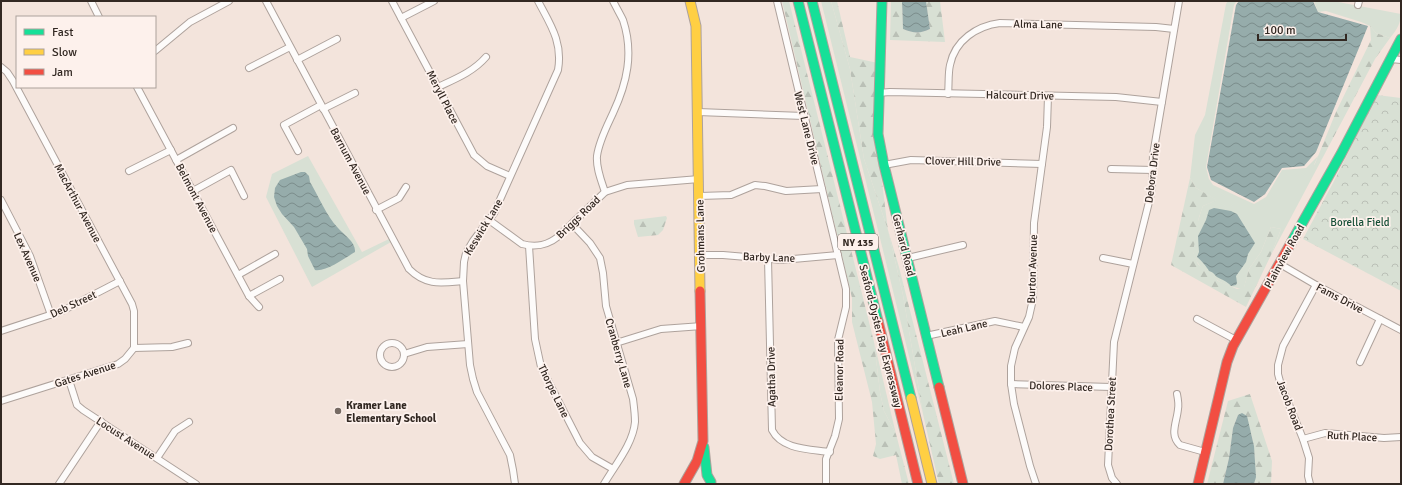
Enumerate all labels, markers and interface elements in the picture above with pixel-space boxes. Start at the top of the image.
legend [16,16,156,88]
scale bar [1258,16,1346,42]
street label: Alma Lane [1013,18,1063,31]
text: 100 m [1264,23,1296,38]
text: Fast [52,25,73,40]
text: Slow [52,45,77,60]
text: Jam [52,65,73,80]
street label: Meryll Place [424,68,462,126]
street label: Halcourt Drive [986,88,1054,103]
street label: West Lane Drive [791,90,822,166]
street label: Barnum Avenue [327,126,374,197]
street label: Debora Drive [1142,142,1163,204]
street label: Clover Hill Drive [925,154,1001,169]
street label: Belmont Avenue [173,161,220,235]
street label: MacArthur Avenue [51,162,104,245]
street label: Briggs Road [554,193,603,242]
street label: Keswick Lane [461,197,505,258]
street label: Grohmans Lane [693,199,708,273]
street label: Gerhard Road [889,213,918,278]
park label: Borella Field [1330,216,1390,229]
street label: Plainview Road [1262,222,1307,290]
street label: Lex Avenue [11,230,44,284]
road number: NY 135 [838,234,878,250]
street label: Burton Avenue [1025,234,1040,304]
street label: Barby Lane [743,250,795,265]
street label: Seaford-Oyster Bay Expressway [856,263,905,410]
street label: Fams Drive [1314,281,1366,316]
street label: Deb Street [48,288,99,321]
street label: Cranberry Lane [602,317,635,390]
street label: Leah Lane [939,317,989,340]
street label: Eleanor Road [832,339,847,401]
street label: Agatha Drive [764,347,779,407]
street label: Gates Avenue [53,358,117,390]
street label: Thorpe Lane [535,362,572,420]
street label: Dorothea Street [1102,376,1119,451]
street label: Jacob Road [1274,378,1305,432]
street label: Dolores Place [1029,379,1093,394]
place label: Kramer Lane Elementary School [346,399,437,425]
marker: Kramer Lane Elementary School [333,406,343,416]
street label: Locust Avenue [94,414,158,462]
street label: Ruth Place [1327,429,1377,444]

